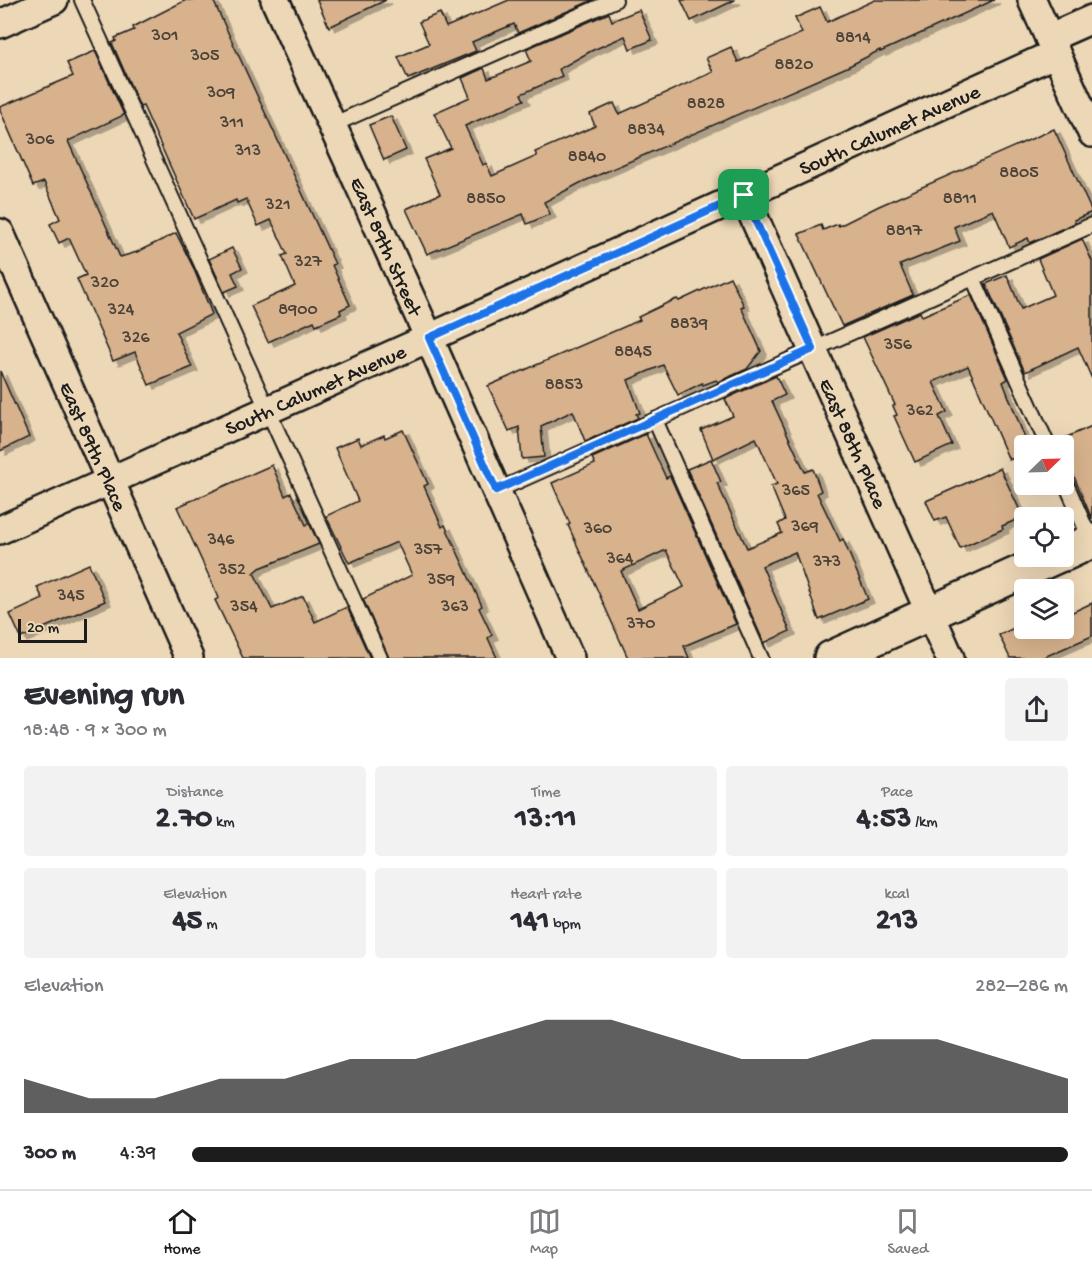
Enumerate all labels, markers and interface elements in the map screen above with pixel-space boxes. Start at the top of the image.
house number: 301 [151,26,178,47]
house number: 8814 [835,28,871,49]
house number: 305 [189,46,220,67]
house number: 8820 [775,55,813,76]
street label: South Calumet Avenue [796,81,986,183]
house number: 309 [206,83,235,104]
house number: 8828 [687,94,725,115]
house number: 311 [219,113,244,134]
house number: 8834 [627,120,665,141]
house number: 306 [25,130,55,151]
house number: 313 [234,141,261,162]
house number: 8840 [568,147,606,168]
house number: 8805 [999,163,1039,184]
pin [718,169,769,220]
street label: East 89th Street [342,174,426,323]
icon: arrive [727,178,760,211]
house number: 8850 [466,189,506,210]
house number: 8811 [943,189,977,210]
house number: 321 [264,195,291,216]
house number: 8817 [886,221,923,242]
house number: 327 [293,252,322,273]
house number: 320 [90,273,119,294]
house number: 324 [107,300,135,321]
house number: 8900 [278,300,318,321]
house number: 8839 [670,314,708,335]
house number: 326 [121,328,151,349]
house number: 356 [883,335,913,356]
street label: South Calumet Avenue [222,341,412,443]
house number: 8845 [614,342,652,363]
house number: 8853 [545,375,583,396]
street label: East 88th Place [811,376,891,514]
street label: East 89th Place [51,379,131,517]
house number: 362 [905,401,934,422]
north arrow [1014,435,1074,495]
map controls [1014,435,1074,639]
house number: 365 [781,481,810,502]
button: locate [1014,507,1074,567]
house number: 369 [790,517,819,538]
house number: 360 [583,519,612,540]
house number: 346 [207,530,235,551]
house number: 357 [413,540,443,561]
house number: 364 [606,549,634,570]
house number: 373 [812,552,841,573]
house number: 352 [217,560,246,581]
house number: 359 [426,570,455,591]
button: layers [1014,579,1074,639]
house number: 345 [56,586,85,607]
house number: 354 [229,597,258,618]
house number: 363 [440,597,469,618]
house number: 370 [626,614,655,635]
scale bar [18,616,87,644]
text: 20 m [27,620,59,639]
text: Evening run [24,678,184,716]
button: share [1005,678,1068,741]
text: 18:48 · 9 × 300 m [24,720,167,743]
text: Distance [167,784,223,803]
text: Time [531,784,561,803]
text: Pace [881,784,913,803]
text: 2.70 [155,803,212,838]
text: 13:11 [515,803,577,838]
text: 4:53 [856,803,911,838]
text: km [212,814,235,833]
text: /km [911,814,938,833]
text: Elevation [163,886,227,905]
text: Heart rate [510,886,582,905]
text: kcal [885,886,909,905]
text: 45 [172,905,202,940]
text: 141 [511,905,549,940]
text: 213 [876,905,918,940]
text: m [202,916,218,935]
text: bpm [549,916,581,935]
text: Elevation [24,976,104,999]
text: 282–286 m [975,976,1068,999]
text: 300 m [24,1143,76,1166]
text: 4:39 [120,1143,156,1166]
tab: Home [163,1205,201,1260]
tab: Map [528,1205,561,1260]
tab: Saved [887,1205,928,1260]

